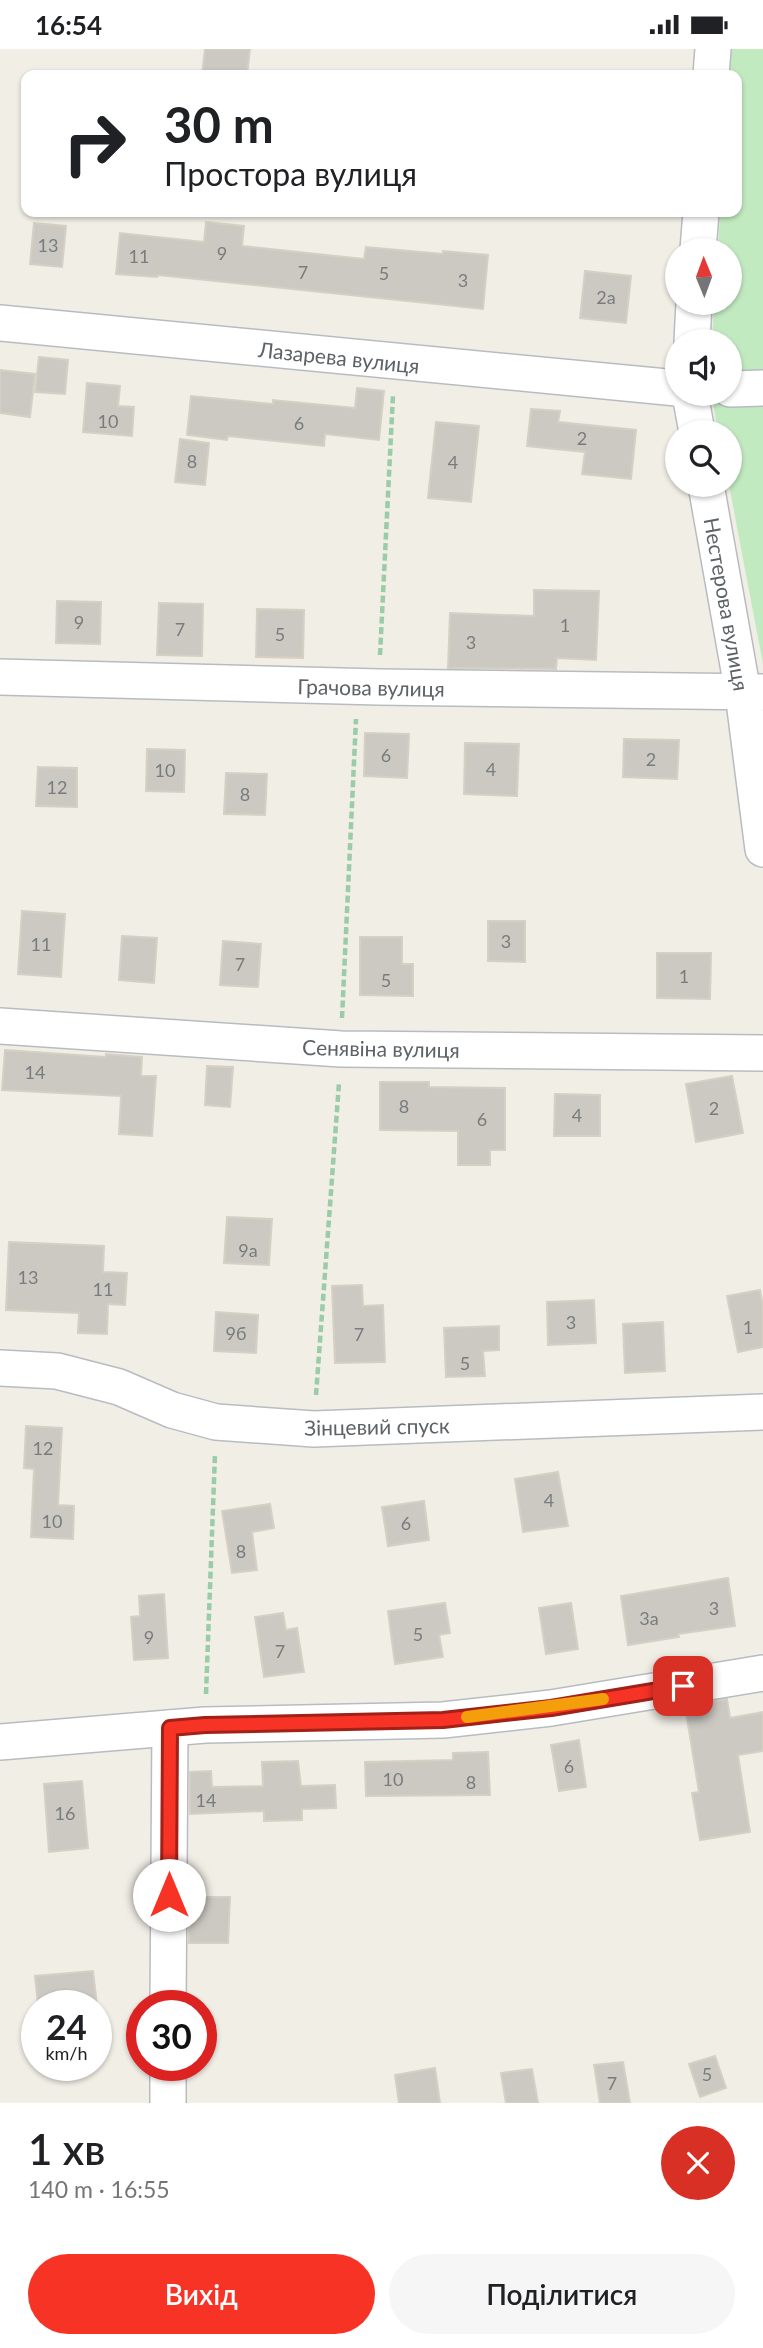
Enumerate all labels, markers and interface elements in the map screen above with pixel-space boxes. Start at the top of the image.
text: 16:54 [35,9,102,41]
text: 30 m [164,95,274,153]
icon: right [49,98,140,189]
text: Простора вулиця [164,154,417,193]
house number: 13 [38,234,58,256]
north arrow [665,238,742,315]
map controls [665,238,742,497]
house number: 9 [217,242,227,264]
house number: 11 [129,245,149,267]
house number: 7 [298,261,308,283]
house number: 5 [379,262,389,284]
house number: 3 [458,269,468,291]
house number: 2а [596,286,616,308]
button: sound [665,329,742,406]
street label: Лазарева вулиця [256,336,421,378]
house number: 10 [98,410,118,432]
house number: 6 [294,412,304,434]
button: search [665,420,742,497]
house number: 2 [577,427,587,449]
house number: 8 [187,450,197,472]
house number: 4 [448,451,458,473]
street label: Нестерова вулиця [699,515,755,693]
house number: 9 [74,611,84,633]
house number: 1 [560,614,570,636]
house number: 7 [175,618,185,640]
house number: 5 [275,623,285,645]
house number: 3 [466,631,476,653]
street label: Грачова вулиця [297,673,445,701]
house number: 6 [381,744,391,766]
house number: 2 [646,748,656,770]
house number: 4 [486,758,496,780]
house number: 10 [155,759,175,781]
house number: 12 [47,776,67,798]
house number: 8 [240,783,250,805]
house number: 3 [501,930,511,952]
house number: 11 [31,933,51,955]
house number: 7 [235,953,245,975]
house number: 1 [679,965,689,987]
house number: 5 [381,969,391,991]
street label: Сенявіна вулиця [302,1034,460,1062]
house number: 14 [25,1061,45,1083]
house number: 8 [399,1095,409,1117]
house number: 2 [709,1097,719,1119]
house number: 4 [572,1104,582,1126]
house number: 6 [477,1108,487,1130]
house number: 9а [238,1239,258,1261]
house number: 13 [18,1266,38,1288]
house number: 11 [93,1278,113,1300]
house number: 3 [566,1311,576,1333]
house number: 1 [743,1316,753,1338]
house number: 9б [226,1322,246,1344]
house number: 7 [354,1323,364,1345]
house number: 5 [460,1352,470,1374]
street label: Зінцевий спуск [304,1412,450,1440]
house number: 12 [33,1437,53,1459]
house number: 4 [544,1489,554,1511]
house number: 10 [42,1510,62,1532]
house number: 6 [401,1512,411,1534]
house number: 8 [236,1540,246,1562]
house number: 3 [709,1597,719,1619]
house number: 3а [639,1607,659,1629]
house number: 5 [413,1623,423,1645]
house number: 9 [144,1626,154,1648]
house number: 7 [275,1640,285,1662]
pin [653,1656,713,1716]
icon: arrive [664,1667,702,1705]
house number: 6 [564,1755,574,1777]
house number: 10 [383,1768,403,1790]
house number: 8 [466,1771,476,1793]
house number: 14 [196,1789,216,1811]
house number: 16 [55,1802,75,1824]
position arrow [132,1858,206,1932]
speed limit sign: 30 [126,1990,217,2081]
text: 24 [46,2005,87,2047]
text: km/h [45,2042,88,2064]
house number: 5 [702,2063,712,2085]
house number: 7 [607,2072,617,2094]
text: 1 хв [28,2124,105,2174]
button: close [661,2126,735,2200]
text: 140 m · 16:55 [28,2175,170,2203]
button: Вихід [28,2254,375,2334]
button: Поділитися [389,2254,735,2334]

